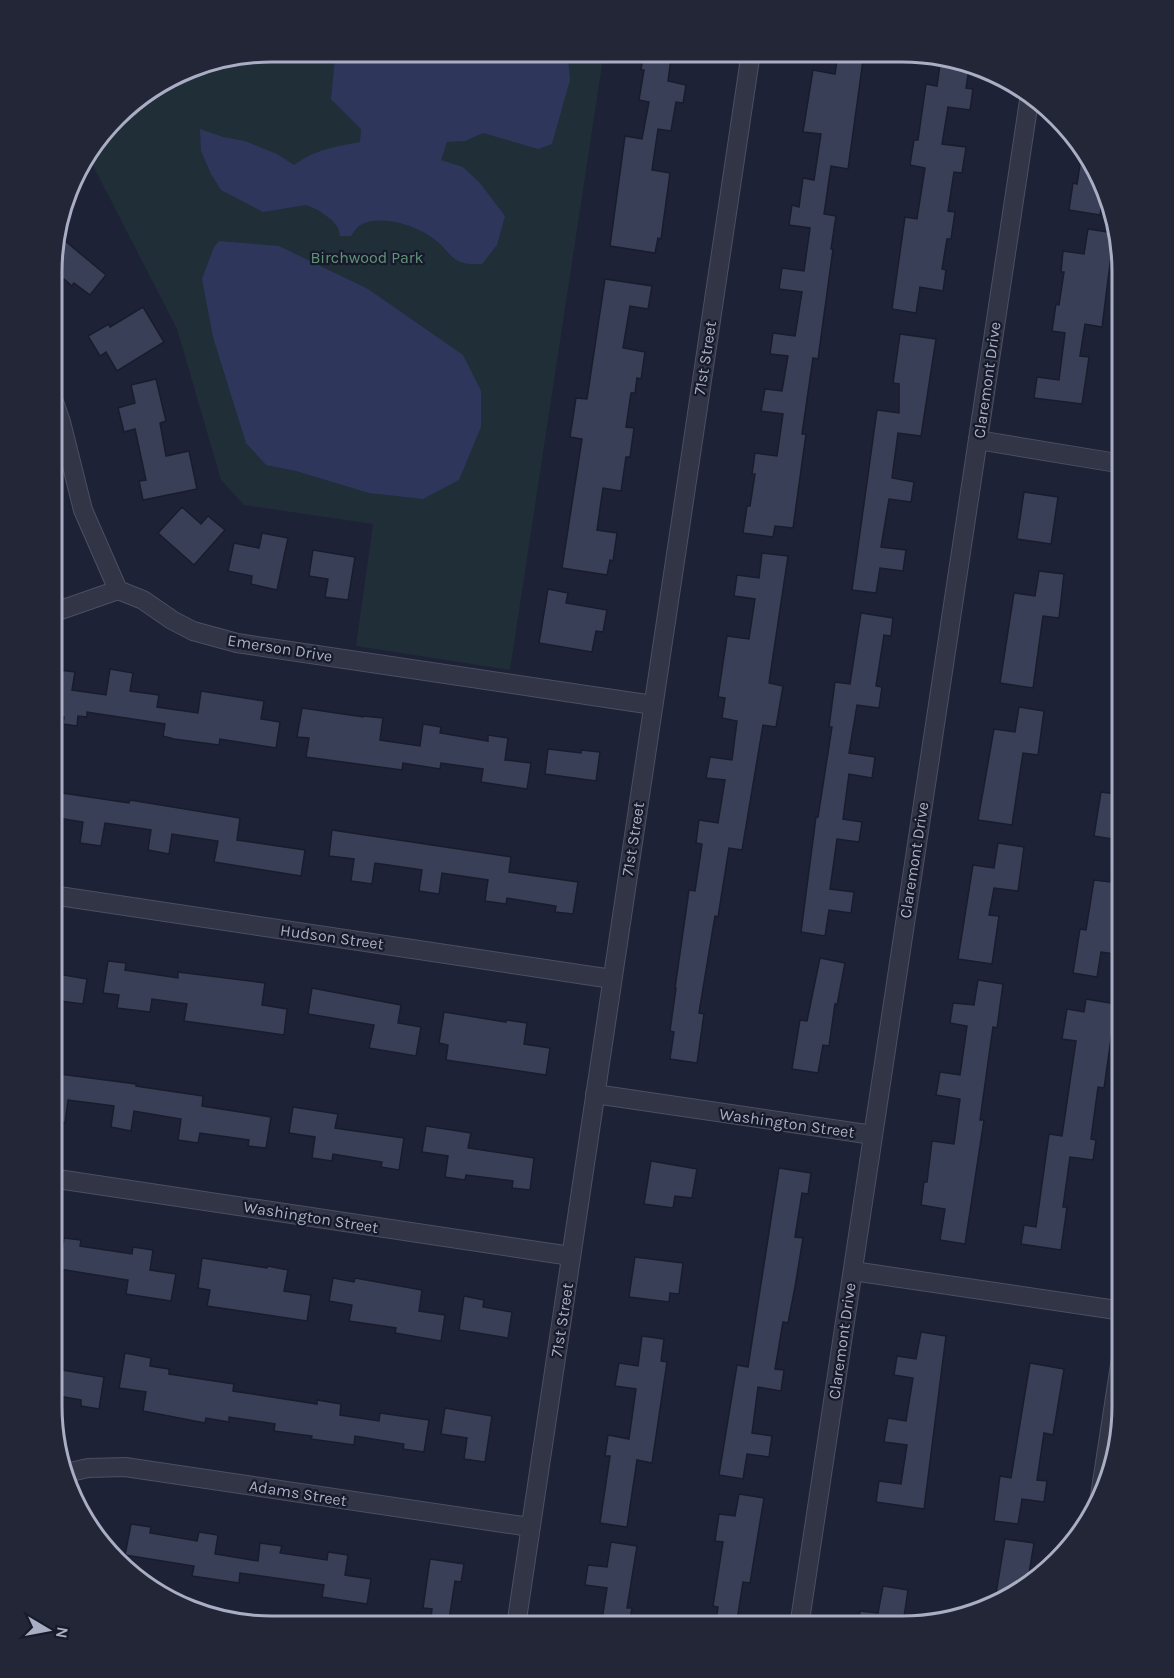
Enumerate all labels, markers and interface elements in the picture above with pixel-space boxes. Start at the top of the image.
park label: Birchwood Park [310,248,424,267]
street label: 71st Street [690,319,720,397]
street label: Claremont Drive [969,320,1005,440]
street label: Emerson Drive [226,630,334,666]
street label: 71st Street [618,800,648,878]
street label: Claremont Drive [895,800,933,920]
street label: Hudson Street [279,920,385,954]
street label: Washington Street [718,1104,856,1142]
street label: Washington Street [242,1197,380,1237]
street label: 71st Street [547,1281,577,1359]
street label: Claremont Drive [824,1281,860,1401]
street label: Adams Street [248,1476,348,1510]
north arrow [18,1600,78,1660]
text: N [52,1625,73,1640]

